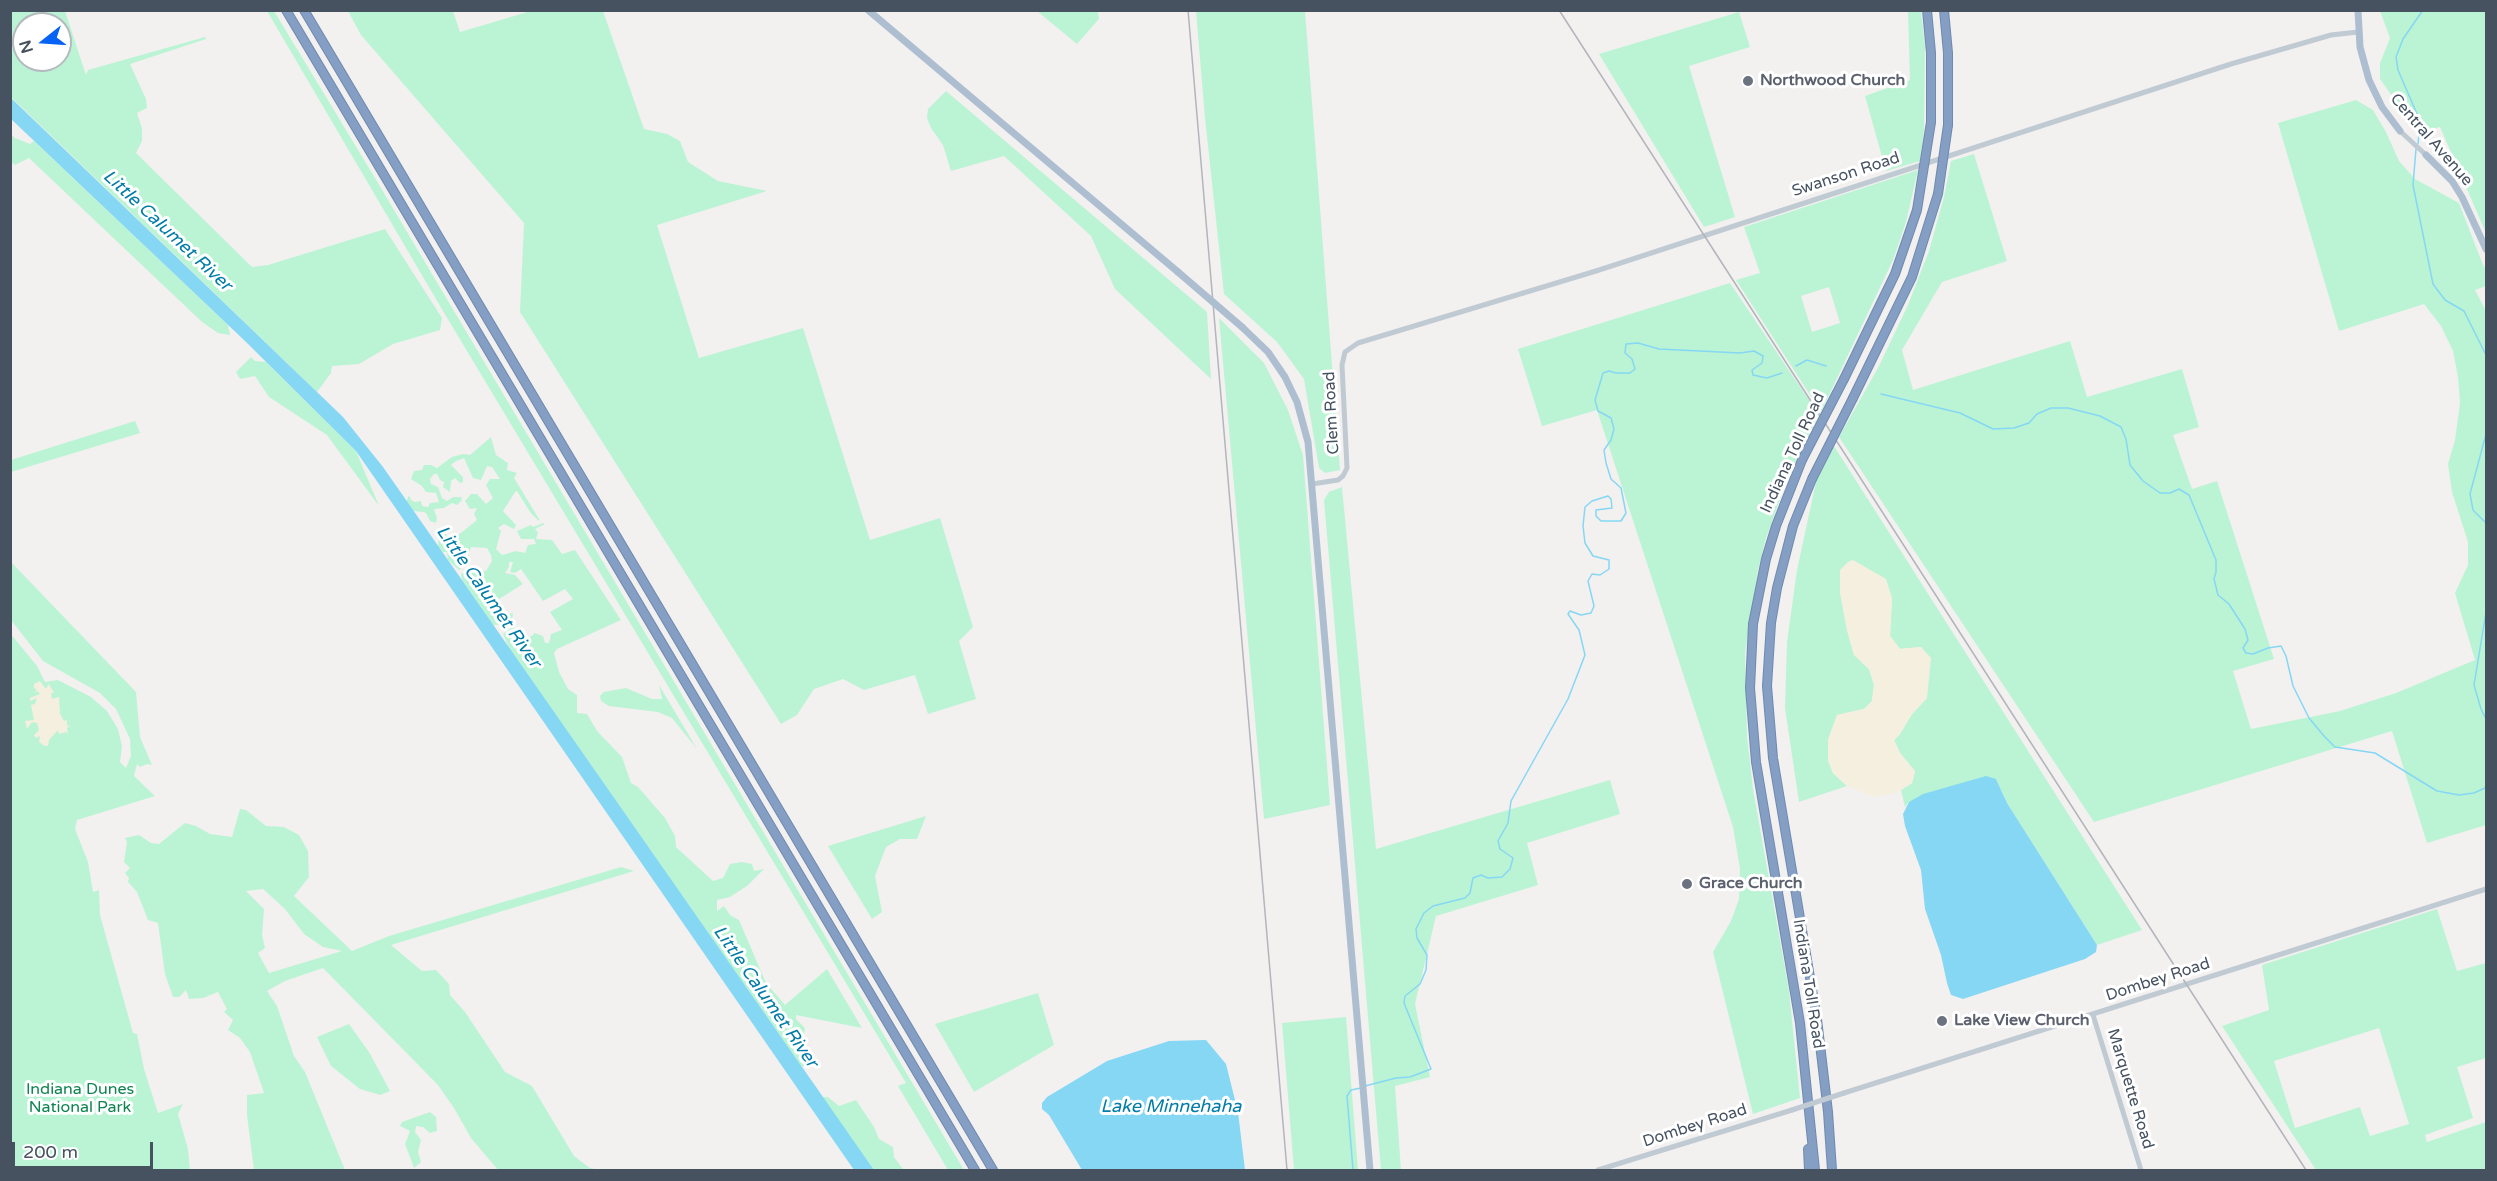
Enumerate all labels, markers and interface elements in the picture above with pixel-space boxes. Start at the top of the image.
north arrow [12,12,72,72]
text: N [15,38,38,56]
place label: Northwood Church [1760,71,1905,91]
marker: Northwood Church [1741,74,1755,88]
street label: Central Avenue [2386,90,2476,190]
street label: Swanson Road [1790,149,1902,201]
water label: Little Calumet River [98,166,236,296]
street label: Clem Road [1320,371,1344,455]
street label: Indiana Toll Road [1757,390,1829,516]
water label: Little Calumet River [431,522,545,672]
place label: Grace Church [1699,874,1803,894]
marker: Grace Church [1680,877,1694,891]
street label: Indiana Toll Road [1788,918,1828,1050]
water label: Little Calumet River [708,922,822,1072]
street label: Dombey Road [2104,954,2212,1006]
place label: Lake View Church [1954,1011,2089,1031]
marker: Lake View Church [1935,1014,1949,1028]
street label: Marquette Road [2103,1027,2157,1151]
park label: Indiana Dunes National Park [26,1080,134,1118]
water label: Lake Minnehaha [1101,1096,1241,1118]
street label: Dombey Road [1641,1100,1749,1152]
scale bar [15,1130,156,1168]
text: 200 m [23,1141,78,1163]

